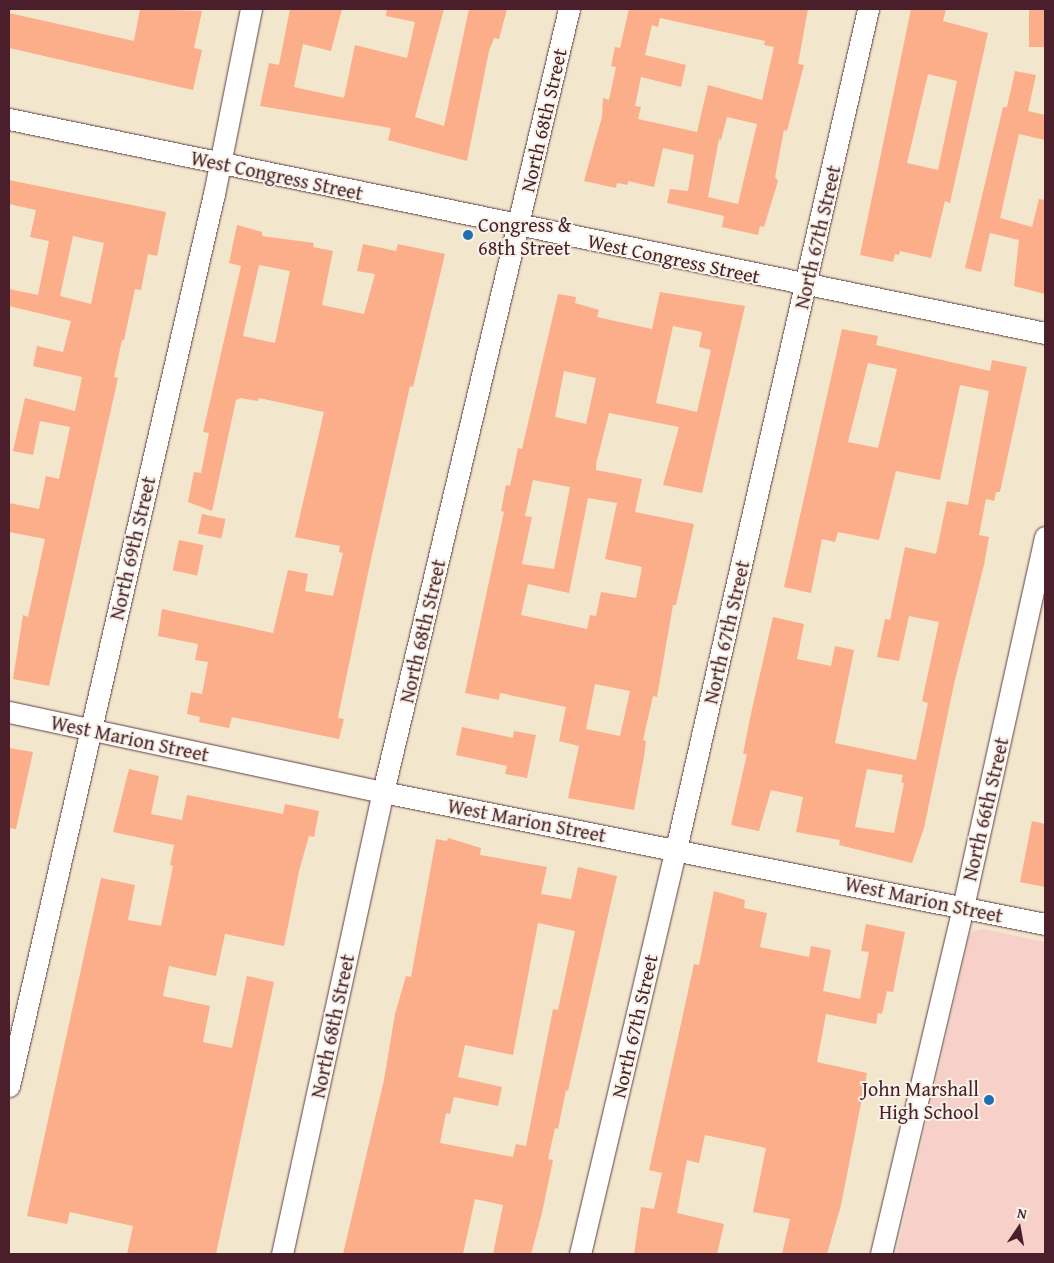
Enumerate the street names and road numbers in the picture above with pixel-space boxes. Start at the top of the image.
street label: North 68th Street [515,46,571,194]
street label: West Congress Street [189,145,365,205]
street label: North 67th Street [789,163,845,311]
street label: West Congress Street [586,228,762,288]
street label: North 69th Street [104,474,160,622]
street label: North 68th Street [394,557,450,705]
street label: North 67th Street [698,558,754,706]
street label: West Marion Street [49,710,211,766]
street label: North 66th Street [957,735,1013,883]
street label: West Marion Street [446,793,608,847]
street label: West Marion Street [843,871,1005,927]
street label: North 68th Street [305,952,359,1100]
street label: North 67th Street [606,952,662,1100]

